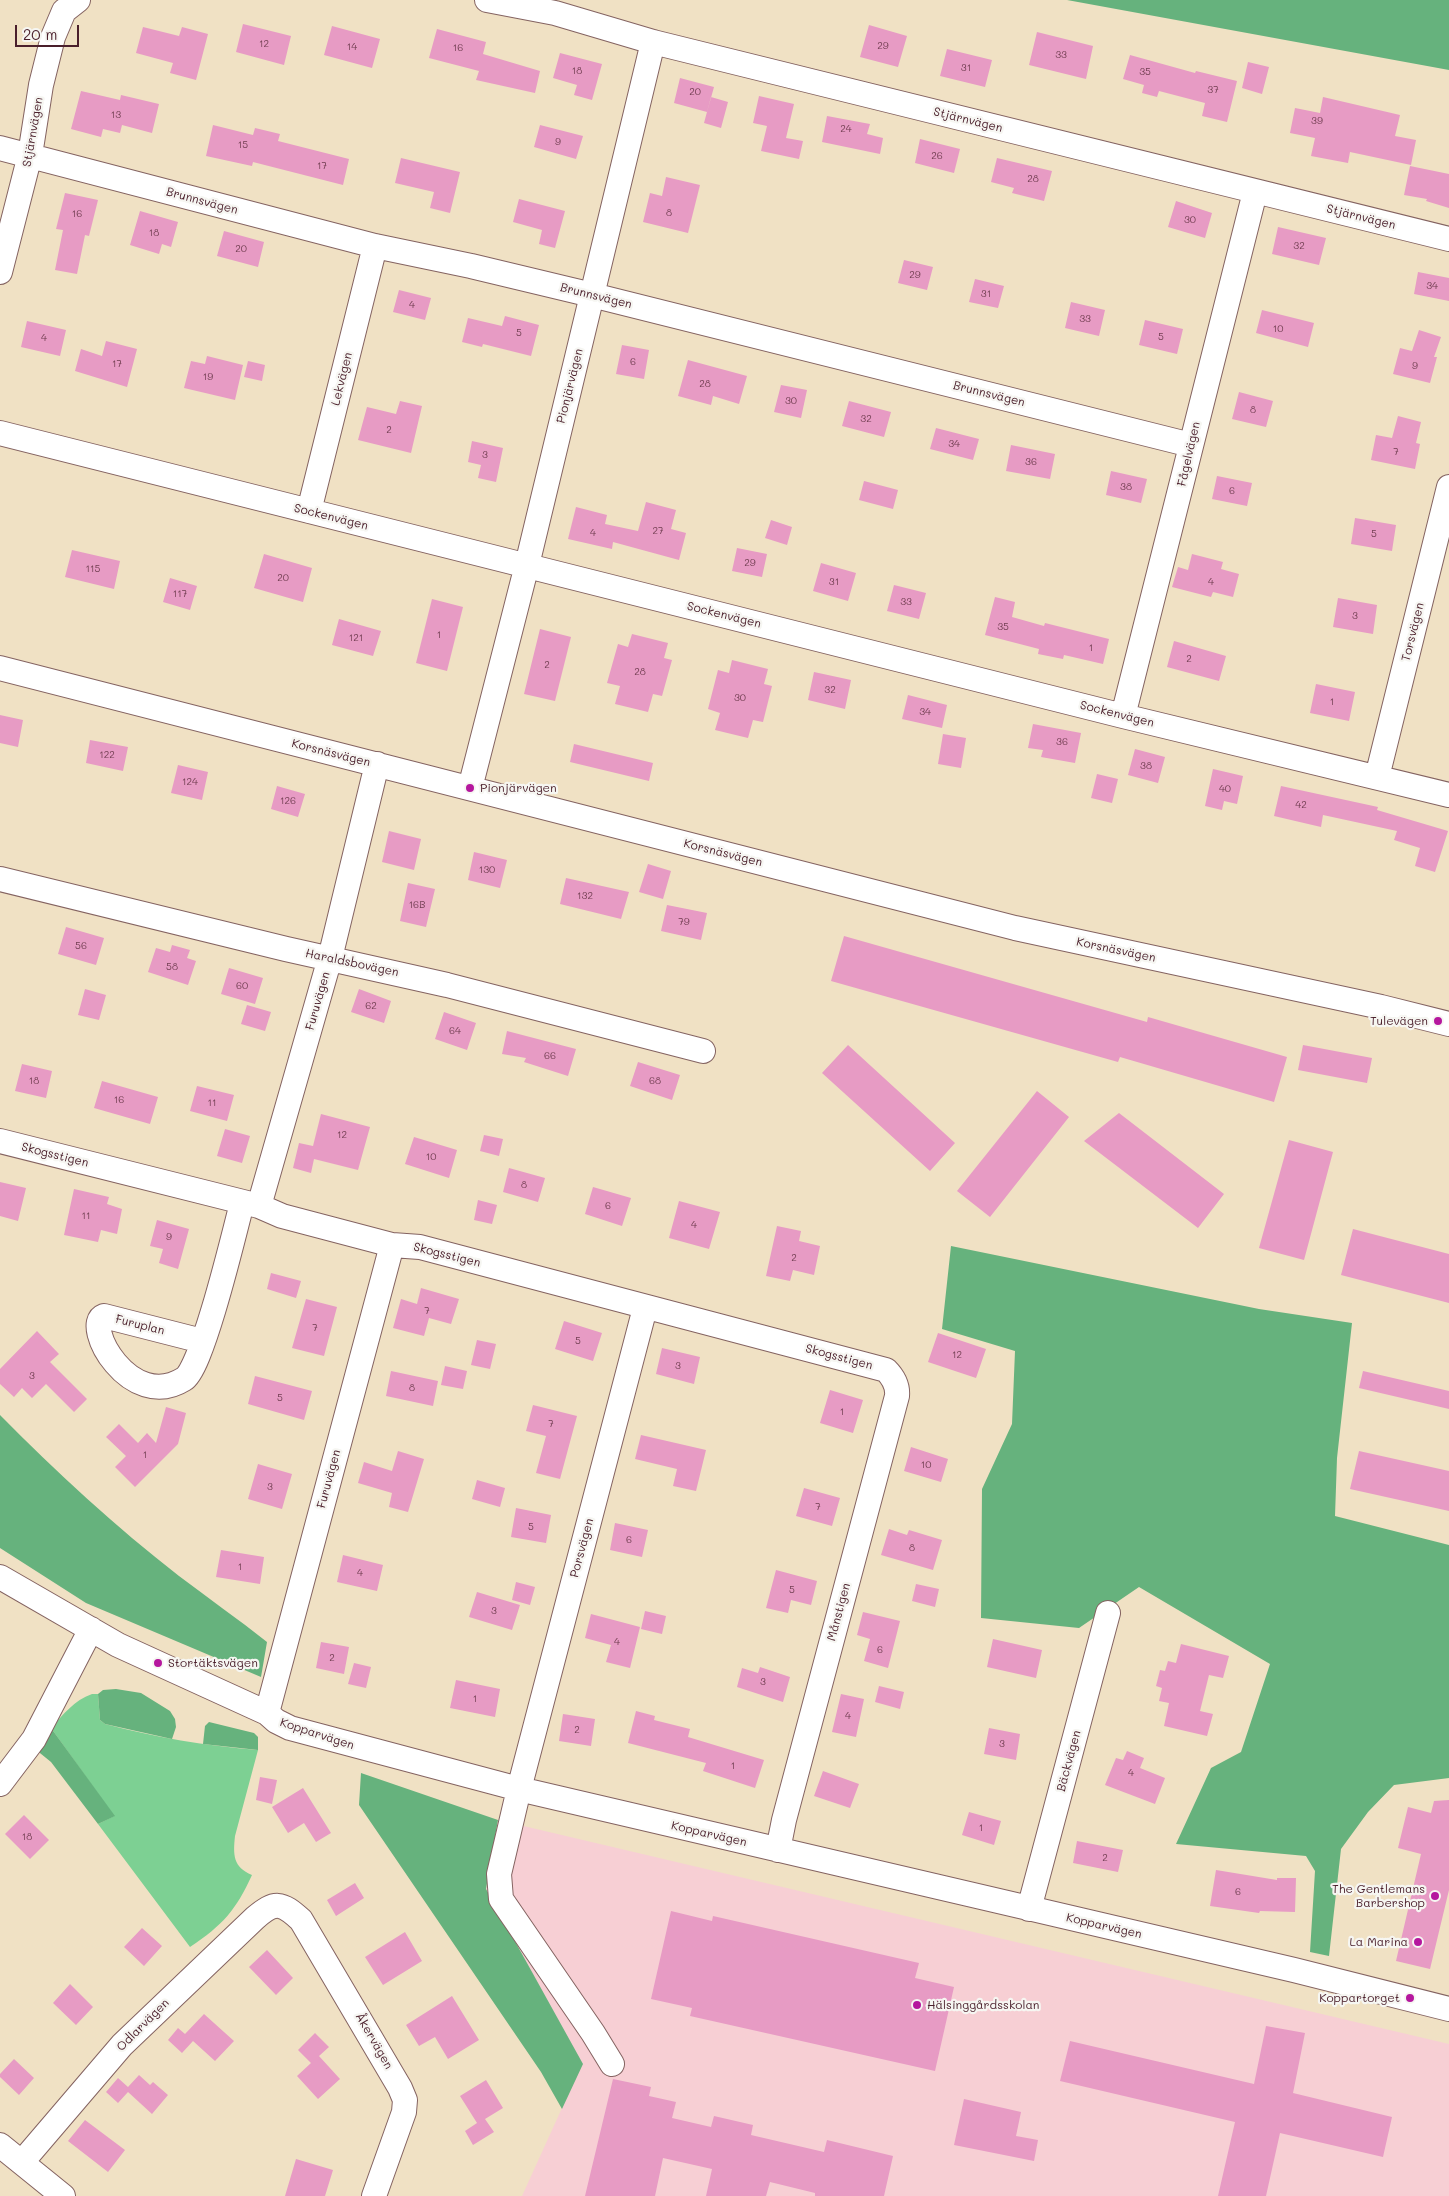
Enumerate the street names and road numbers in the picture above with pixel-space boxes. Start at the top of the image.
street label: Stjärnvägen [20,96,46,168]
street label: Stjärnvägen [932,104,1004,136]
street label: Brunnsvägen [165,185,239,217]
street label: Stjärnvägen [1325,201,1397,233]
street label: Brunnsvägen [559,280,633,312]
street label: Pionjärvägen [554,347,586,425]
street label: Lekvägen [328,351,356,407]
street label: Brunnsvägen [952,378,1026,410]
street label: Fågelvägen [1175,420,1203,488]
street label: Sockenvägen [293,501,369,533]
street label: Sockenvägen [686,599,762,631]
street label: Torsvägen [1399,601,1427,663]
street label: Sockenvägen [1079,698,1155,730]
street label: Korsnäsvägen [290,736,372,770]
street label: Korsnäsvägen [682,836,764,870]
street label: Korsnäsvägen [1075,935,1157,965]
street label: Haraldsbovägen [304,946,400,980]
street label: Furuvägen [303,970,333,1032]
street label: Skogsstigen [20,1140,90,1170]
street label: Skogsstigen [412,1240,482,1270]
street label: Furuplan [114,1312,166,1338]
street label: Skogsstigen [804,1341,874,1373]
street label: Furuvägen [314,1448,344,1510]
street label: Porsvägen [567,1517,597,1579]
street label: Månstigen [824,1581,854,1643]
street label: Kopparvägen [278,1715,356,1753]
street label: Bäckvägen [1054,1729,1084,1793]
street label: Kopparvägen [670,1818,748,1850]
street label: Kopparvägen [1065,1910,1143,1942]
street label: Odlarvägen [114,1996,172,2054]
street label: Åkervägen [352,2010,396,2072]

